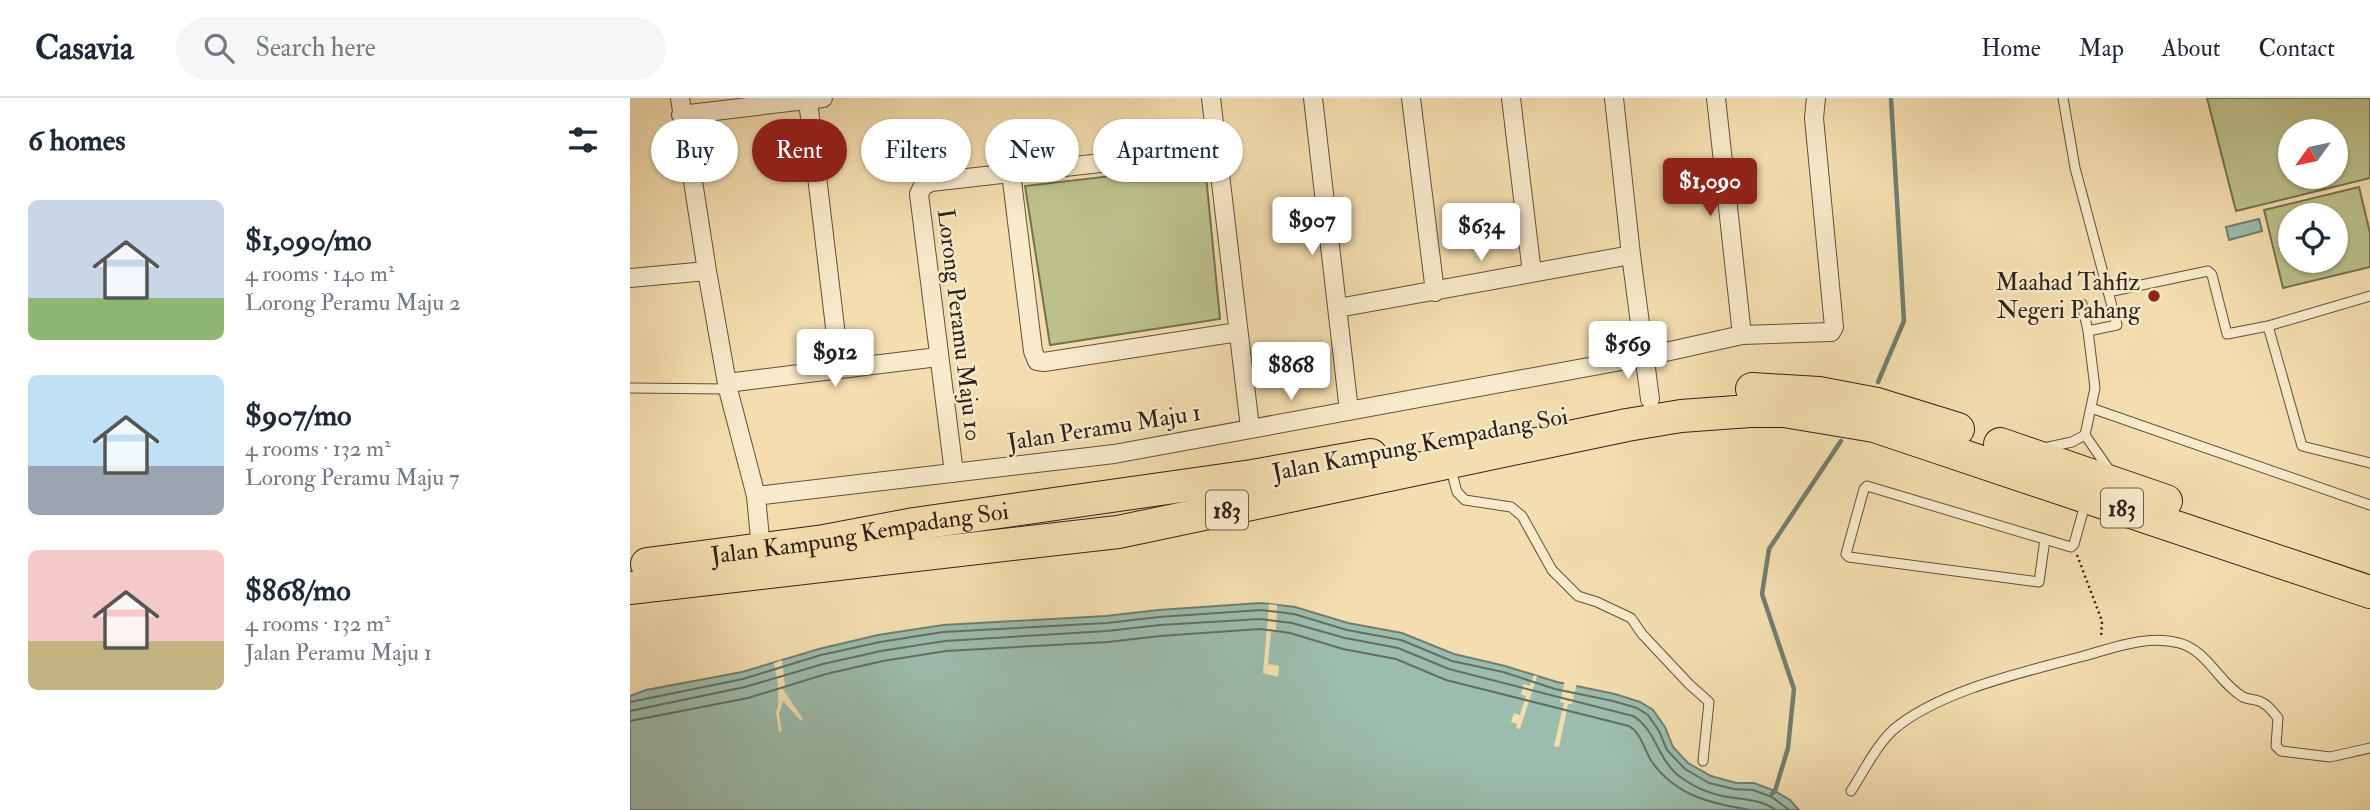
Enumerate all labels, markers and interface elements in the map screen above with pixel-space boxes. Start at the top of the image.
search box [176,17,666,80]
text: Casavia [35,28,134,69]
icon: search [200,29,238,67]
text: Search here [256,32,376,64]
text: Home [1981,33,2041,64]
text: Map [2079,33,2124,64]
text: About [2162,33,2221,64]
text: Contact [2259,33,2335,64]
chip: Buy [651,119,738,182]
chip: Rent [752,119,847,182]
chip: Filters [861,119,971,182]
chip: New [985,119,1079,182]
chip: Apartment [1093,119,1243,182]
north arrow [2278,119,2348,189]
map controls [2278,119,2348,273]
icon: filters [564,121,602,159]
text: 6 homes [28,122,126,159]
pin: $1,090 [1653,158,1767,218]
text: $1,090 [1679,166,1741,195]
pin: $907 [1271,198,1353,257]
button: locate [2278,203,2348,273]
pin: $634 [1440,204,1522,263]
text: $907 [1288,205,1336,234]
street label: Lorong Peramu Maju 10 [930,207,989,443]
text: $634 [1458,211,1504,240]
text: $1,090/mo [245,222,371,259]
icon: home [84,228,168,312]
text: 4 rooms · 140 m² [245,259,394,288]
place label: Maahad Tahfiz Negeri Pahang [1995,267,2141,326]
text: Lorong Peramu Maju 2 [245,288,461,317]
marker: Maahad Tahfiz Negeri Pahang [2146,288,2162,304]
pin: $569 [1587,322,1669,381]
text: $569 [1605,329,1651,358]
pin: $912 [794,330,876,389]
text: $912 [813,337,857,366]
pin: $868 [1250,342,1332,402]
text: $868 [1268,350,1314,379]
text: $907/mo [245,397,352,434]
street label: Jalan Peramu Maju 1 [1004,397,1203,458]
street label: Jalan Kampung Kempadang Soi [1269,401,1571,489]
icon: home [84,403,168,487]
text: 4 rooms · 132 m² [245,434,391,463]
text: Lorong Peramu Maju 7 [245,463,460,492]
road number: 183 [2101,488,2143,528]
road number: 183 [1206,490,1248,530]
street label: Jalan Kampung Kempadang Soi [708,496,1011,572]
text: $868/mo [245,572,351,609]
icon: home [84,578,168,662]
text: 4 rooms · 132 m² [245,609,391,638]
text: Jalan Peramu Maju 1 [245,638,432,667]

